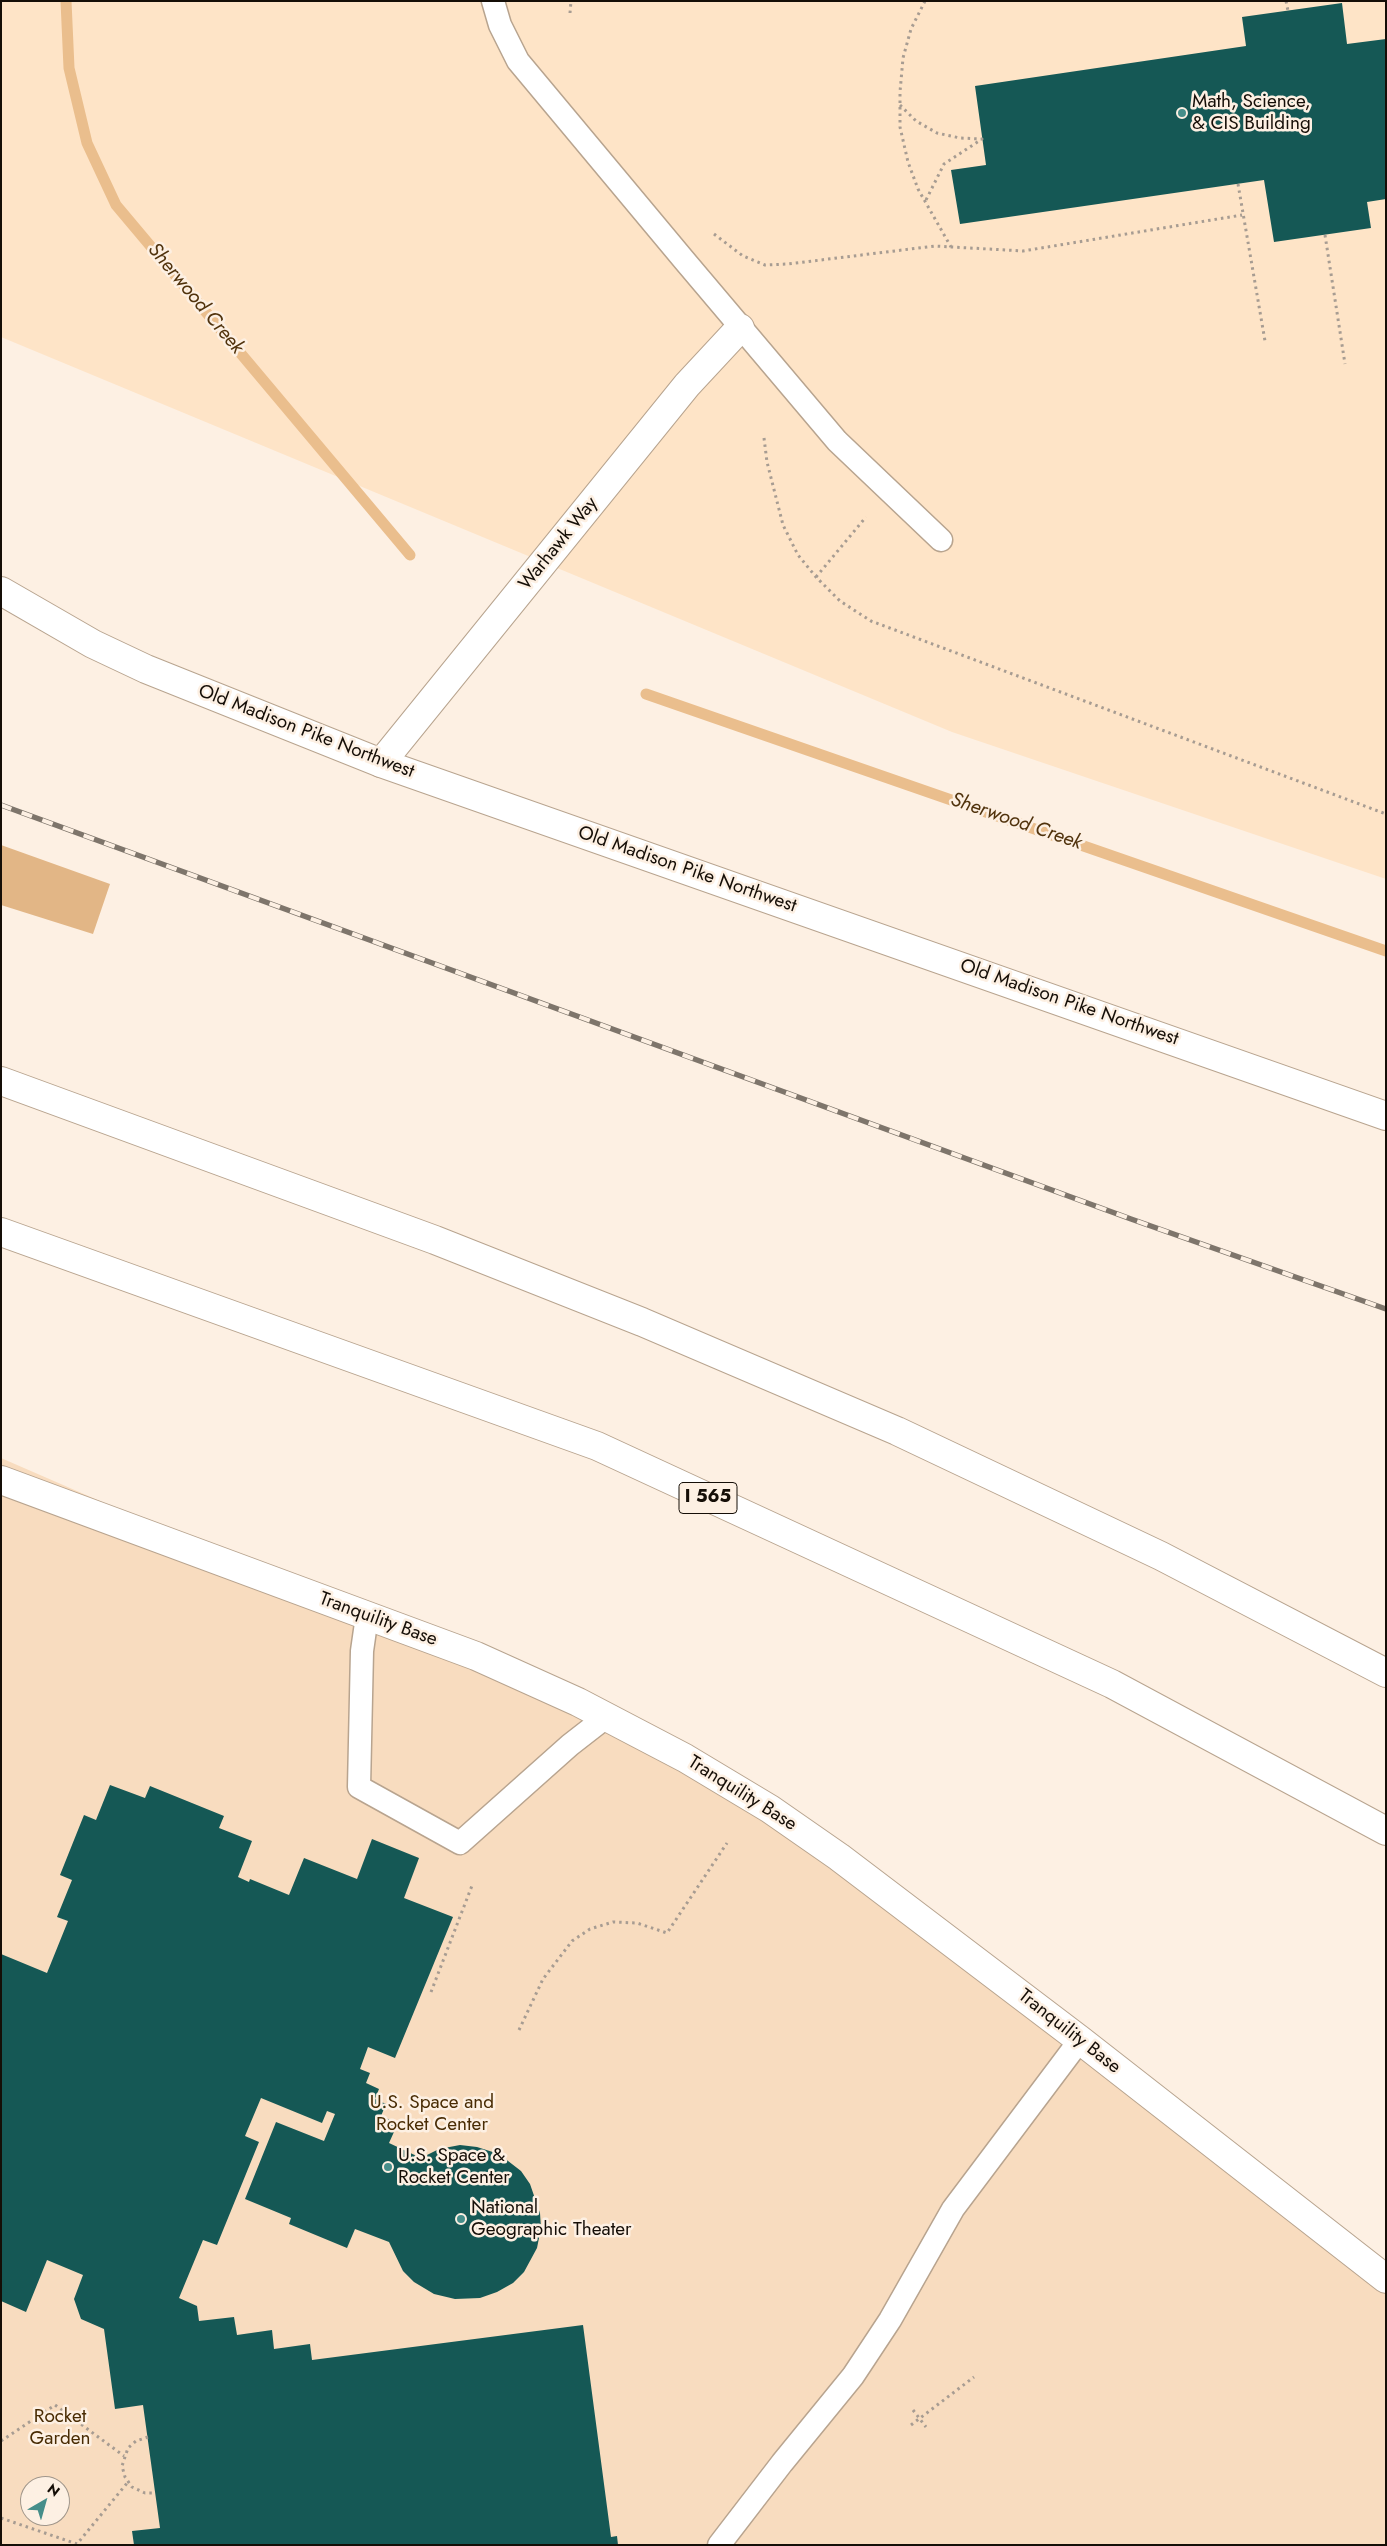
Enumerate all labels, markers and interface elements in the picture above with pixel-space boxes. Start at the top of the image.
place label: Math, Science, & CIS Building [1192,91,1311,135]
marker: Math, Science, & CIS Building [1176,107,1188,119]
water label: Sherwood Creek [142,239,248,359]
street label: Warhawk Way [515,493,603,595]
street label: Old Madison Pike Northwest [195,680,417,784]
water label: Sherwood Creek [947,788,1085,856]
street label: Old Madison Pike Northwest [575,822,799,918]
street label: Old Madison Pike Northwest [957,955,1181,1051]
road number: I 565 [679,1482,737,1514]
street label: Tranquility Base [316,1588,440,1652]
street label: Tranquility Base [683,1752,801,1836]
street label: Tranquility Base [1013,1985,1125,2079]
park label: U.S. Space and Rocket Center [370,2092,494,2136]
place label: U.S. Space & Rocket Center [398,2145,510,2189]
marker: U.S. Space & Rocket Center [382,2161,394,2173]
place label: National Geographic Theater [471,2197,631,2241]
marker: National Geographic Theater [455,2213,467,2225]
park label: Rocket Garden [30,2406,90,2450]
north arrow [20,2476,70,2526]
text: N [43,2479,64,2501]

